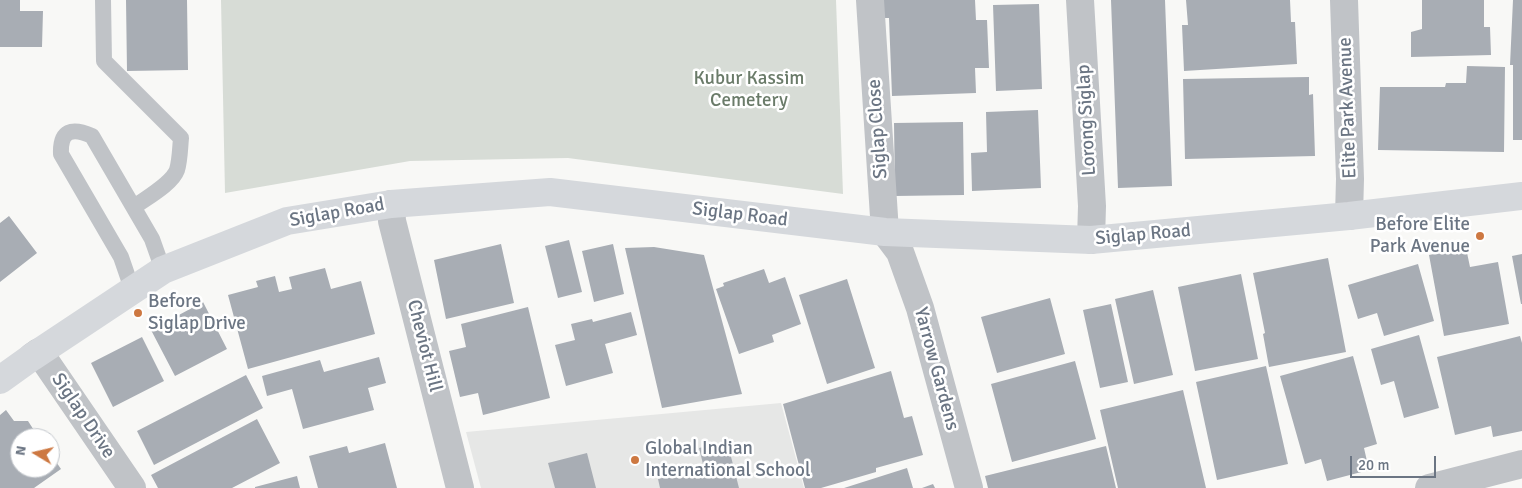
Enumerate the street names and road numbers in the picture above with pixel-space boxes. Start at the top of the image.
street label: Elite Park Avenue [1334,37,1362,179]
street label: Lorong Siglap [1073,64,1101,176]
street label: Siglap Close [863,78,893,180]
street label: Siglap Road [288,193,386,233]
street label: Siglap Road [691,198,789,232]
street label: Siglap Road [1094,219,1192,251]
street label: Cheviot Hill [402,298,446,394]
street label: Yarrow Gardens [909,305,963,433]
street label: Siglap Drive [46,369,120,463]

